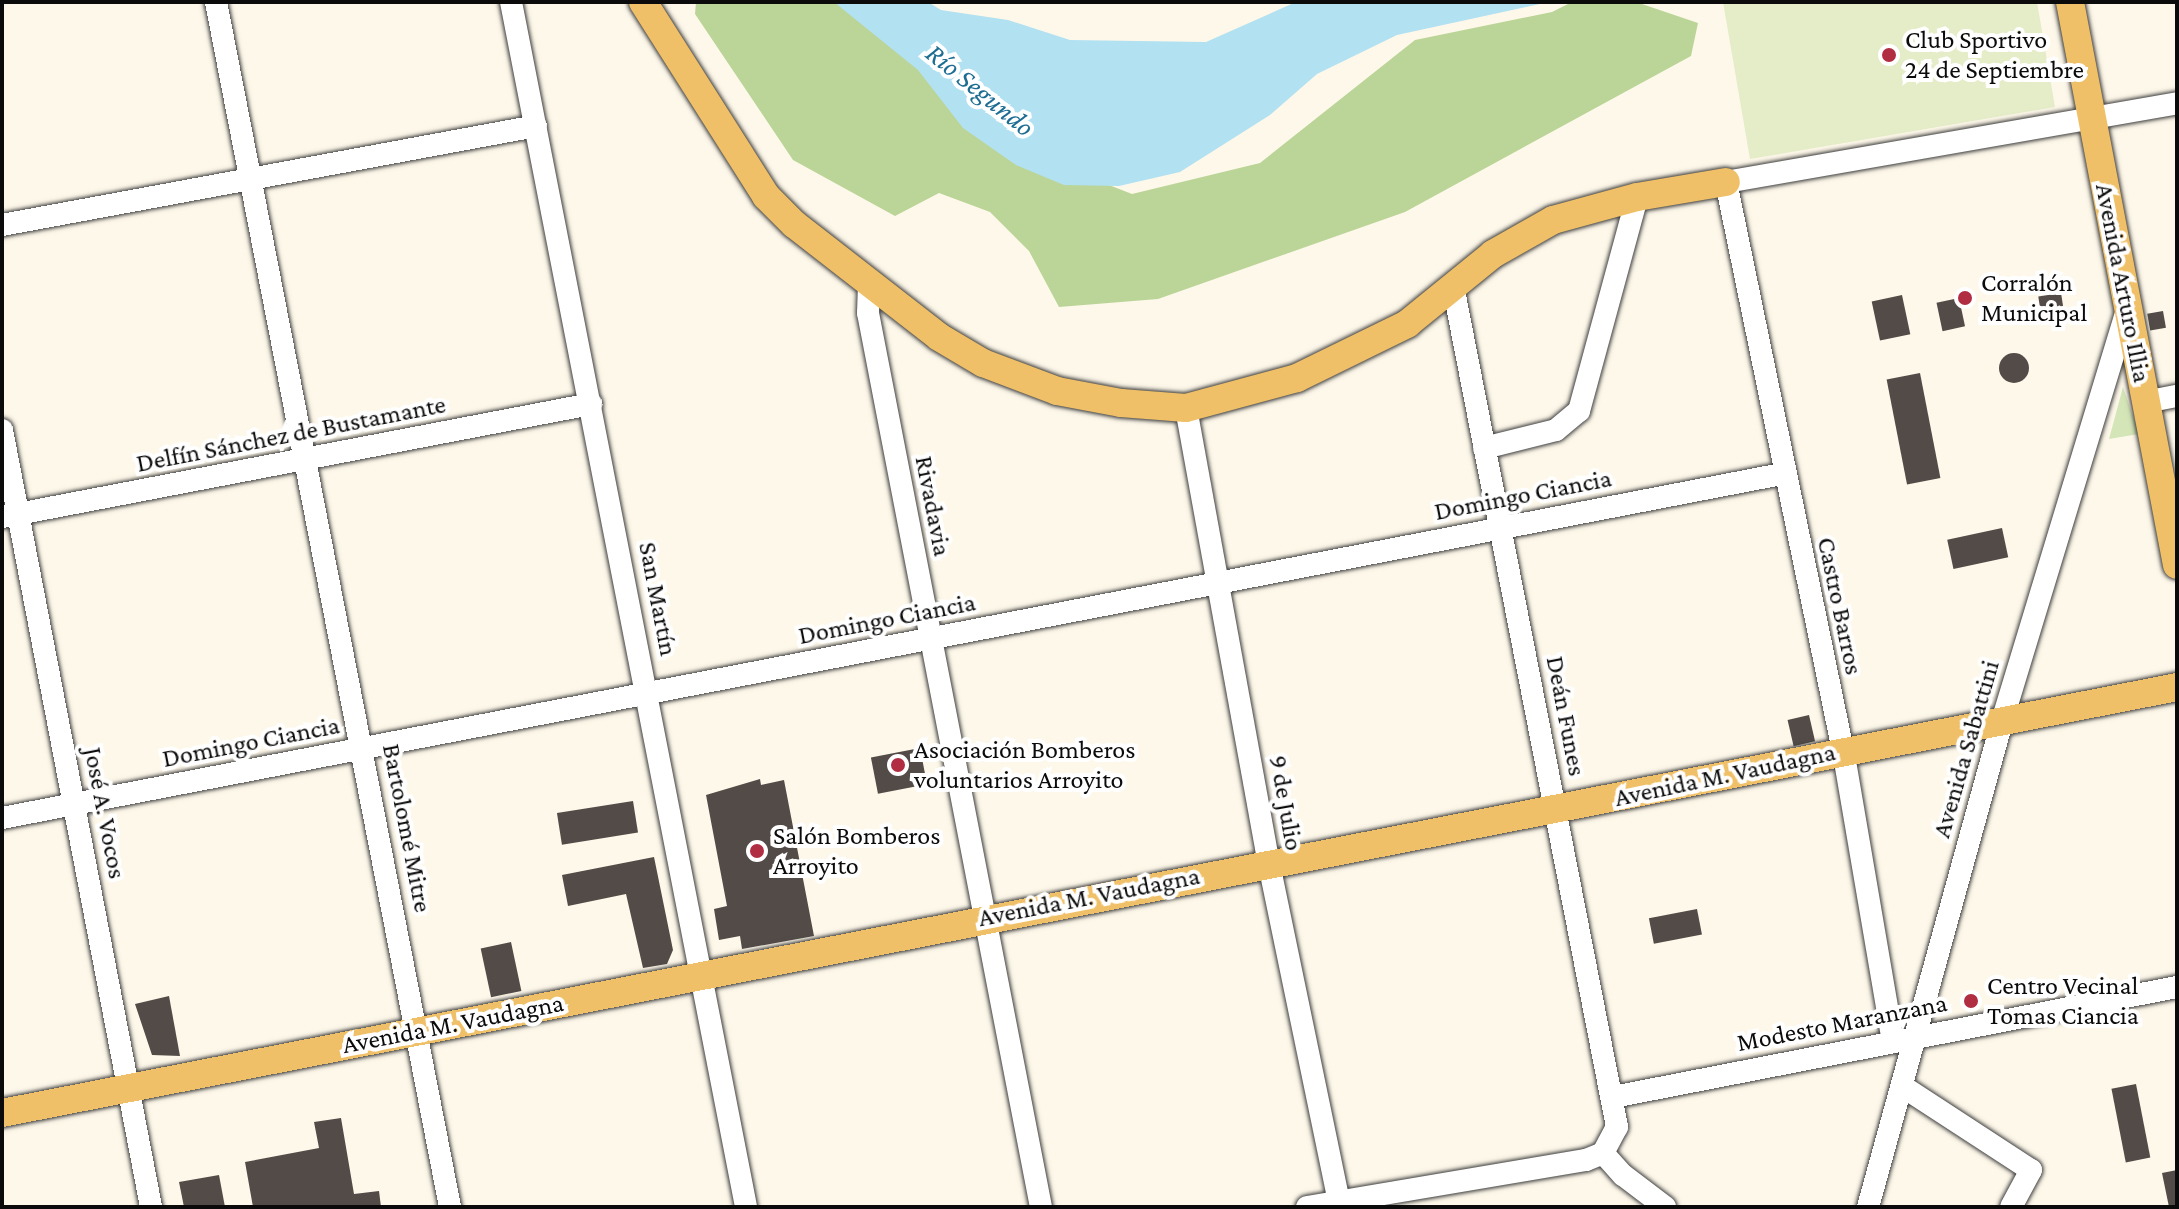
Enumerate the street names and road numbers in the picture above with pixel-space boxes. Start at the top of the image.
street label: Avenida Arturo Illia [2088,181,2158,385]
street label: Delfín Sánchez de Bustamante [134,389,448,479]
street label: Rivadavia [908,453,958,559]
street label: Domingo Ciancia [1432,463,1614,527]
street label: Castro Barros [1810,534,1870,678]
street label: San Martín [632,539,684,659]
street label: Domingo Ciancia [796,587,978,651]
street label: Deán Funes [1539,653,1593,779]
street label: Avenida Sabattini [1926,657,2006,841]
street label: Domingo Ciancia [160,710,342,774]
street label: Avenida M. Vaudagna [1612,736,1838,814]
street label: Bartolomé Mitre [375,741,439,915]
street label: José A. Vocos [77,745,133,881]
street label: 9 de Julio [1262,753,1310,853]
street label: Avenida M. Vaudagna [976,860,1202,934]
street label: Avenida M. Vaudagna [340,987,566,1061]
street label: Modesto Maranzana [1734,987,1950,1059]

